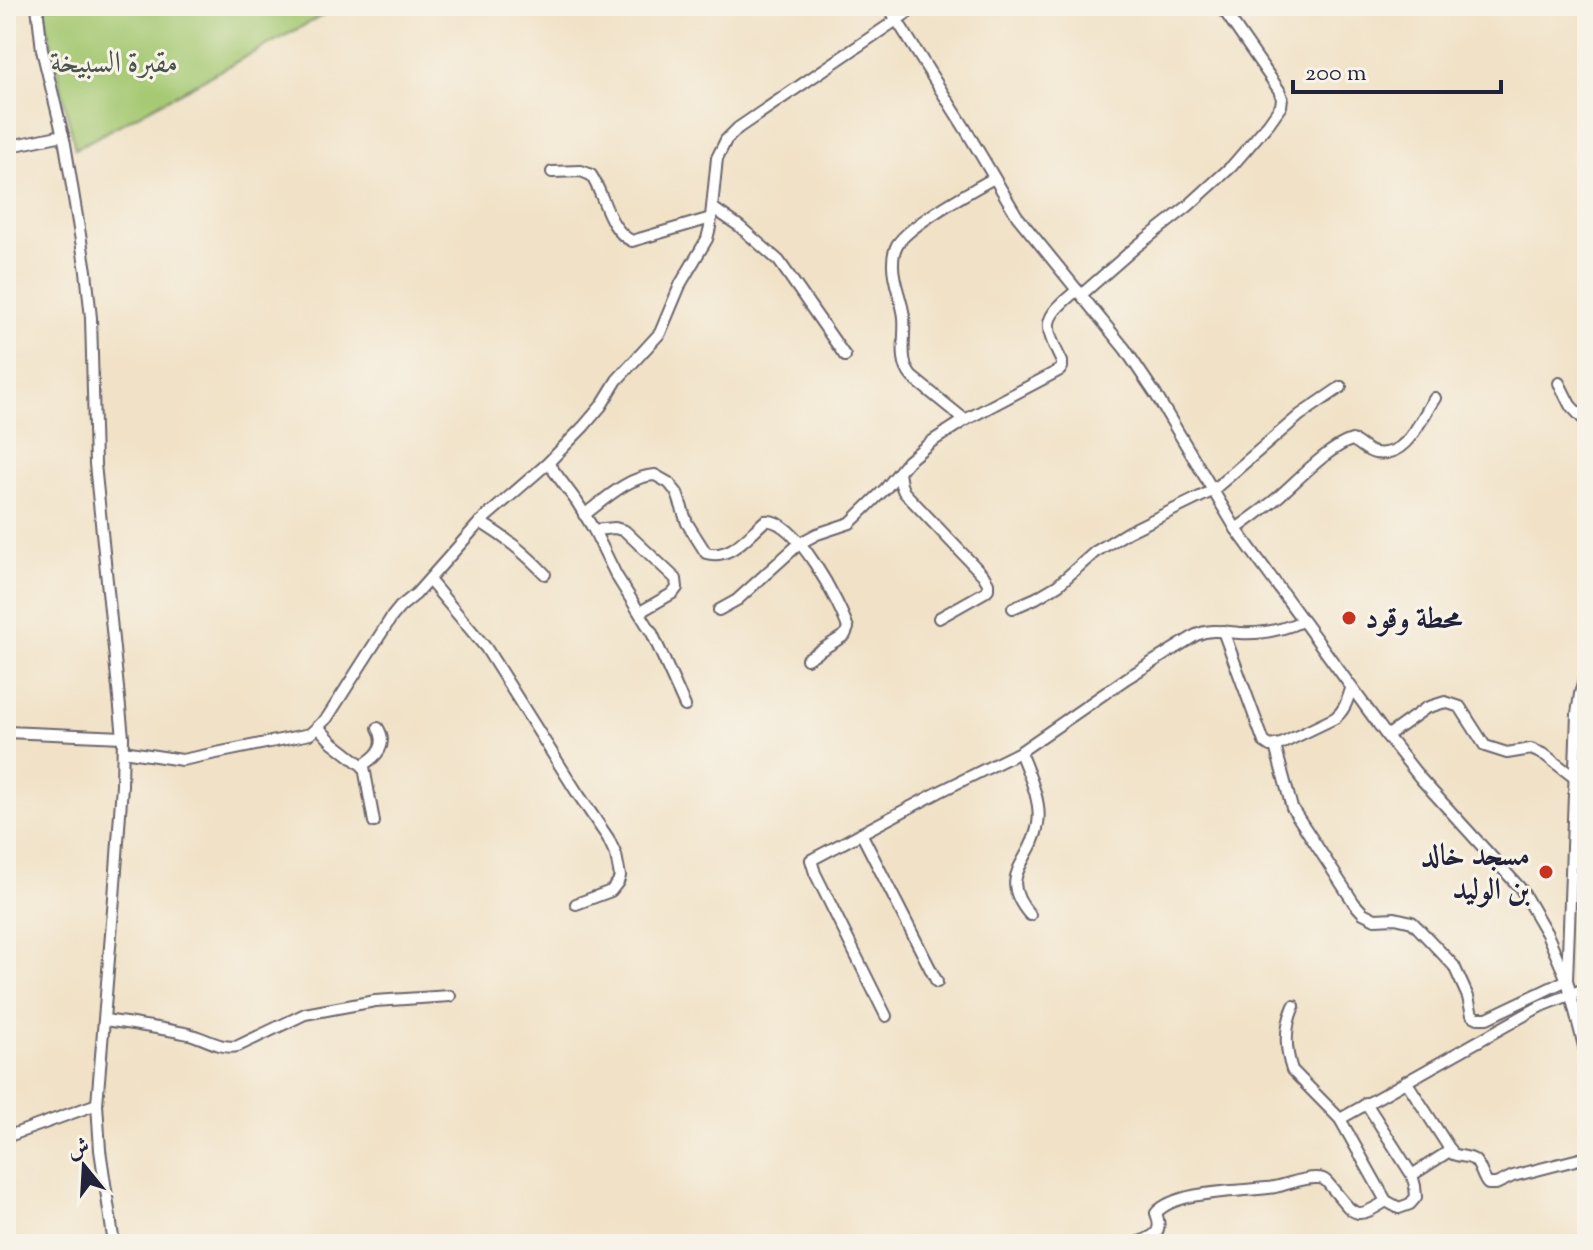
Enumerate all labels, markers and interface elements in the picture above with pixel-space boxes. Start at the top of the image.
park label: مقبرة السبيخة [50,43,178,86]
scale bar [1293,44,1501,94]
text: 200 m [1305,57,1367,91]
place label: محطة وقود [1365,599,1463,642]
marker: محطة وقود [1340,609,1358,627]
place label: مسجد خالد بن الوليد [1421,836,1530,913]
marker: مسجد خالد بن الوليد [1537,863,1555,881]
north arrow [44,1126,124,1206]
text: ش [63,1131,94,1168]

